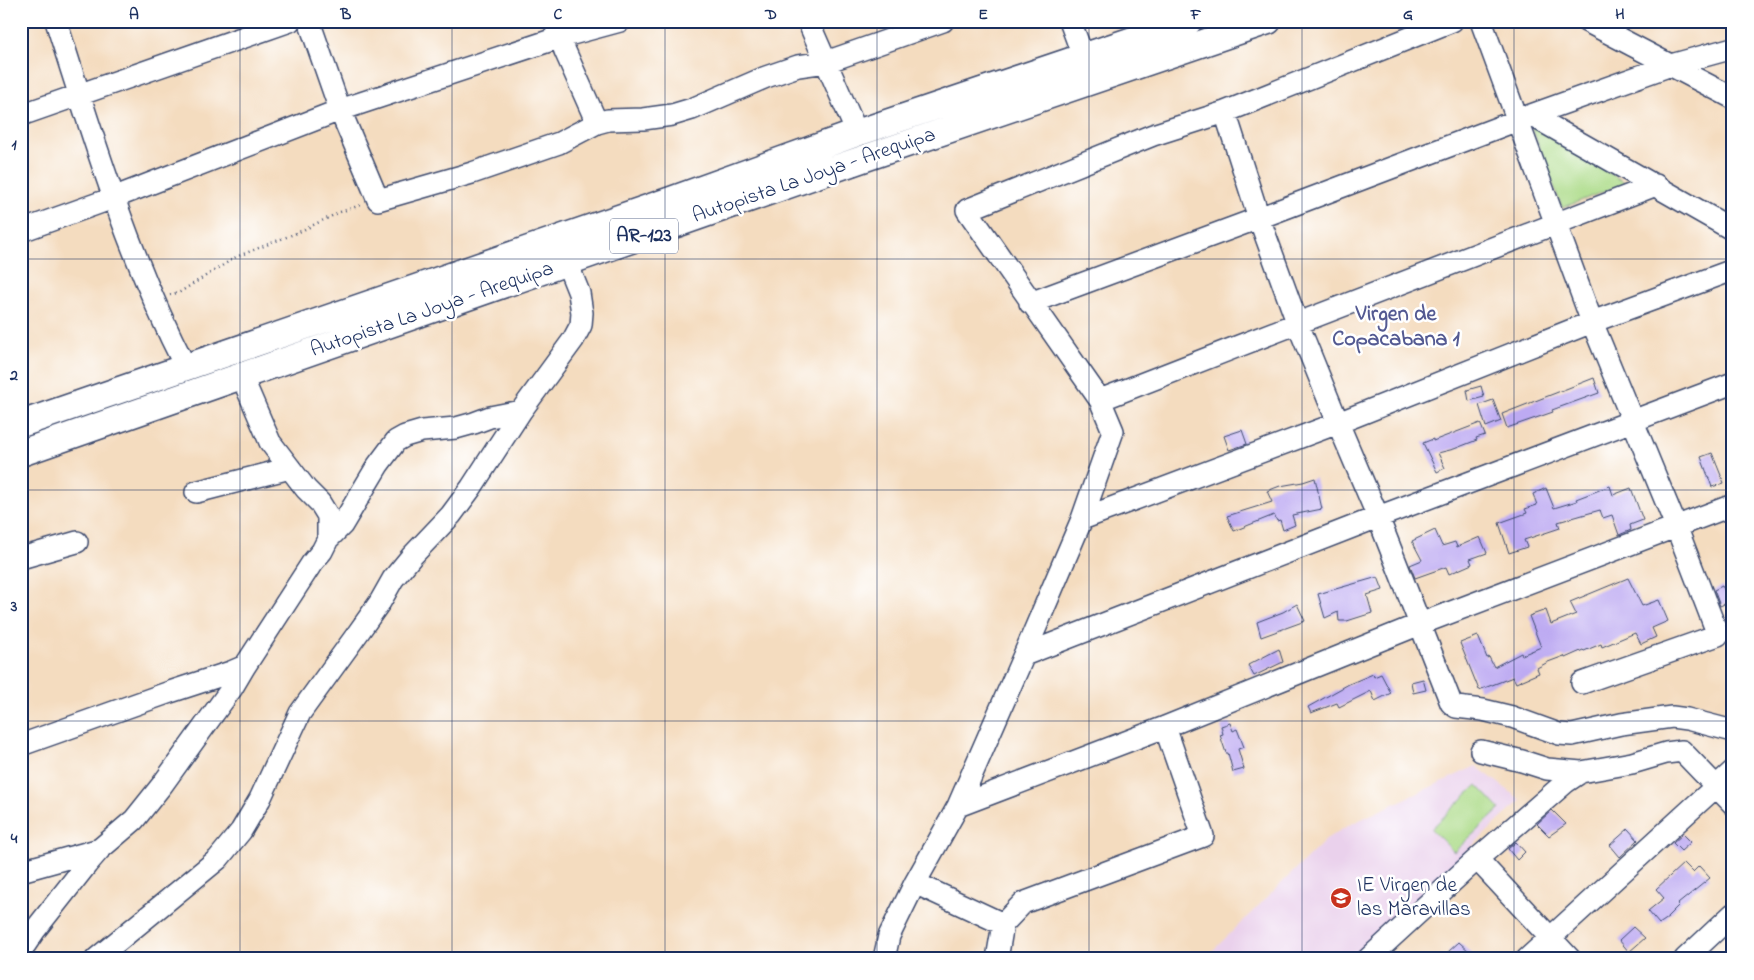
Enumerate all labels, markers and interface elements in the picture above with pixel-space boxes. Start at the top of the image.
text: A [129,3,139,27]
text: B [340,3,352,27]
text: C [554,3,563,27]
text: D [764,3,777,27]
text: E [978,3,988,27]
text: F [1190,3,1202,27]
text: G [1403,3,1413,27]
text: H [1615,3,1625,27]
street label: Autopista La Joya - Arequipa [688,120,940,234]
text: 1 [11,133,17,157]
road number: AR-123 [610,218,678,254]
street label: Autopista La Joya - Arequipa [306,254,558,368]
district label: Virgen de Copacabana 1 [1332,299,1460,356]
text: 2 [9,364,18,388]
text: 3 [10,595,18,619]
text: 4 [10,827,18,851]
place label: IE Virgen de las Maravillas [1357,871,1471,925]
school or university icon: IE Virgen de las Maravillas [1329,886,1353,910]

